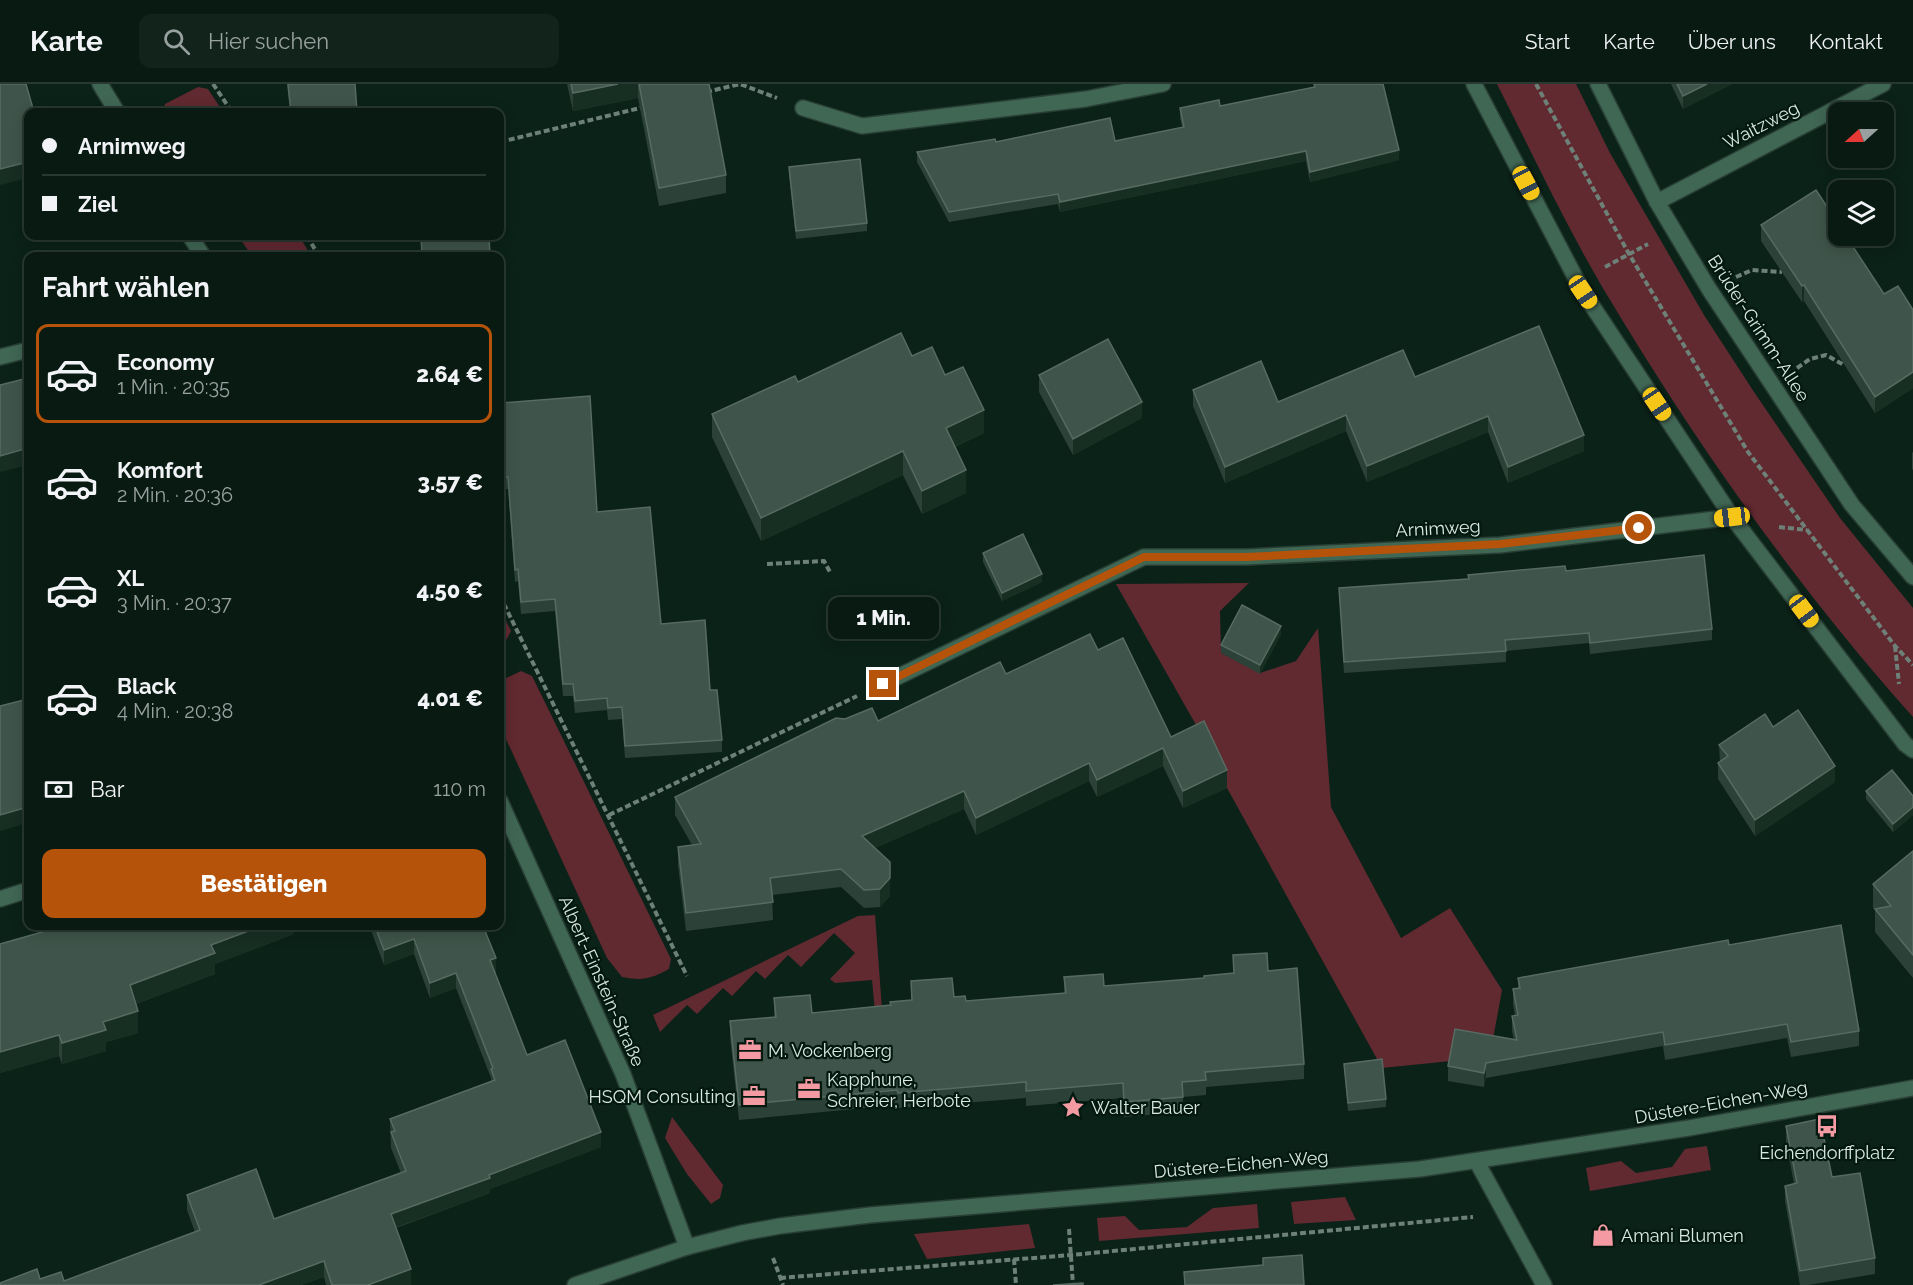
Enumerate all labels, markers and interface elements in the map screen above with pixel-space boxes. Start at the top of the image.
search box [139,14,559,68]
text: Karte [30,25,103,58]
icon: search [160,25,193,58]
text: Hier suchen [208,28,329,54]
text: Start [1525,29,1570,54]
text: Karte [1603,29,1655,54]
text: Über uns [1688,29,1776,54]
text: Kontakt [1809,29,1883,54]
street label: Waitzweg [1719,97,1803,153]
north arrow [1828,102,1894,168]
map controls [1828,102,1894,246]
text: Arnimweg [78,133,186,159]
car [1510,163,1542,203]
button: layers [1828,180,1894,246]
text: Ziel [78,191,118,217]
street label: Brüder-Grimm-Allee [1704,251,1815,406]
text: Fahrt wählen [42,272,210,303]
car [1565,272,1601,312]
icon: car [45,347,99,401]
text: Economy [117,349,215,375]
text: 2.64 € [416,361,483,387]
text: 1 Min. · 20:35 [117,375,230,399]
car [1639,384,1675,424]
icon: car [45,455,99,509]
text: Komfort [117,457,203,483]
text: 3.57 € [418,469,483,495]
text: 2 Min. · 20:36 [117,483,233,507]
car [1713,506,1751,528]
route start [1625,514,1652,541]
street label: Arnimweg [1395,515,1481,541]
icon: car [45,563,99,617]
text: XL [117,565,144,591]
text: 4.50 € [417,577,483,603]
text: 3 Min. · 20:37 [117,591,232,615]
car [1786,591,1822,631]
callout: 1 Min. [828,597,938,639]
text: 1 Min. [856,606,911,630]
route end [869,670,896,697]
icon: car [45,671,99,725]
text: Black [117,673,176,699]
text: 4.01 € [417,685,483,711]
text: 4 Min. · 20:38 [117,699,233,723]
icon: cash [42,773,75,806]
text: Bar [90,776,124,802]
text: 110 m [433,777,486,801]
button: Bestätigen [42,849,486,918]
street label: Albert-Einstein-Straße [555,892,649,1070]
office icon: M. Vockenberg [737,1037,763,1063]
place label: M. Vockenberg [768,1040,892,1061]
place label: Kapphune, Schreier, Herbote [827,1069,971,1111]
office icon: Kapphune, Schreier, Herbote [796,1076,822,1102]
street label: Düstere-Eichen-Weg [1633,1076,1809,1128]
office icon: HSQM Consulting [741,1083,767,1109]
place label: HSQM Consulting [589,1086,736,1107]
place icon: Walter Bauer [1060,1094,1086,1120]
place label: Walter Bauer [1091,1097,1201,1118]
bus stop icon: Eichendorffplatz [1814,1113,1840,1139]
place label: Eichendorffplatz [1759,1142,1895,1163]
street label: Düstere-Eichen-Weg [1153,1146,1329,1182]
shop icon: Amani Blumen [1590,1222,1616,1248]
place label: Amani Blumen [1621,1225,1744,1246]

